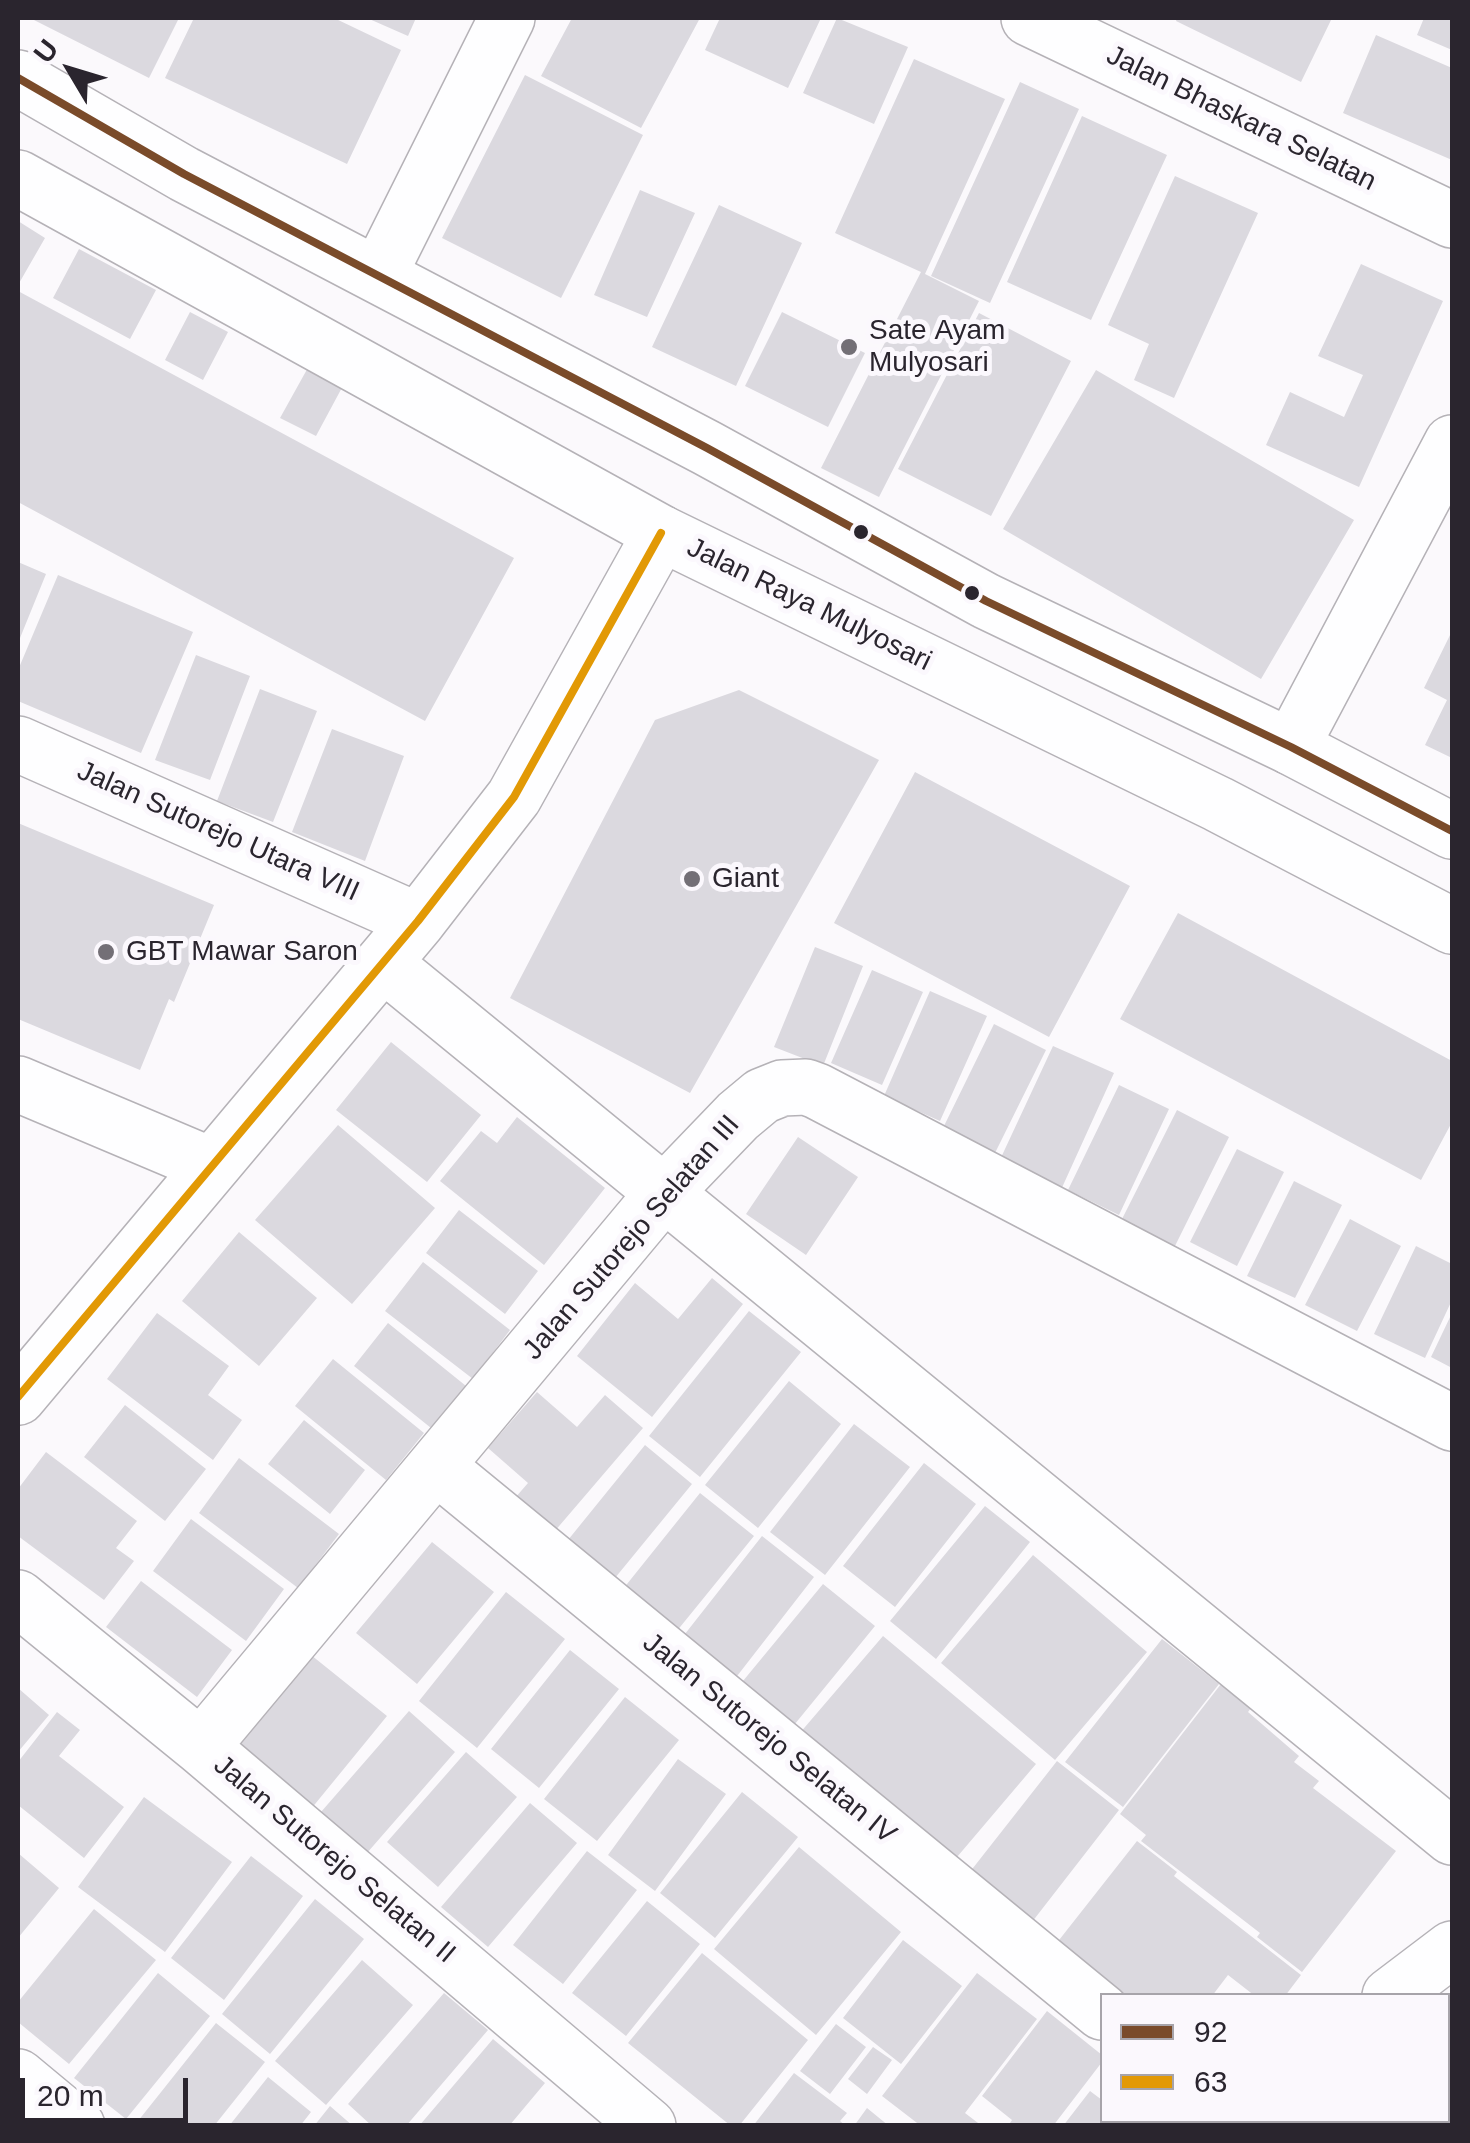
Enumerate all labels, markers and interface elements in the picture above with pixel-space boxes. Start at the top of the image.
north arrow [20,20,120,120]
text: U [28,34,64,69]
street label: Jalan Bhaskara Selatan [1101,39,1381,199]
place label: Sate Ayam Mulyosari [869,314,1005,380]
marker: Sate Ayam Mulyosari [838,336,860,358]
unlabelled marker [851,522,871,542]
street label: Jalan Raya Mulyosari [681,531,937,679]
unlabelled marker [962,583,982,603]
street label: Jalan Sutorejo Utara VIII [72,755,364,909]
place label: Giant [712,862,779,896]
marker: Giant [681,868,703,890]
place label: GBT Mawar Saron [126,935,358,969]
marker: GBT Mawar Saron [95,941,117,963]
street label: Jalan Sutorejo Selatan III [517,1109,747,1367]
street label: Jalan Sutorejo Selatan IV [636,1627,902,1851]
street label: Jalan Sutorejo Selatan II [206,1749,462,1971]
legend [1100,1993,1450,2123]
text: 92 [1194,2015,1227,2048]
scale bar [25,2058,192,2120]
text: 63 [1194,2065,1227,2098]
text: 20 m [37,2079,104,2112]

